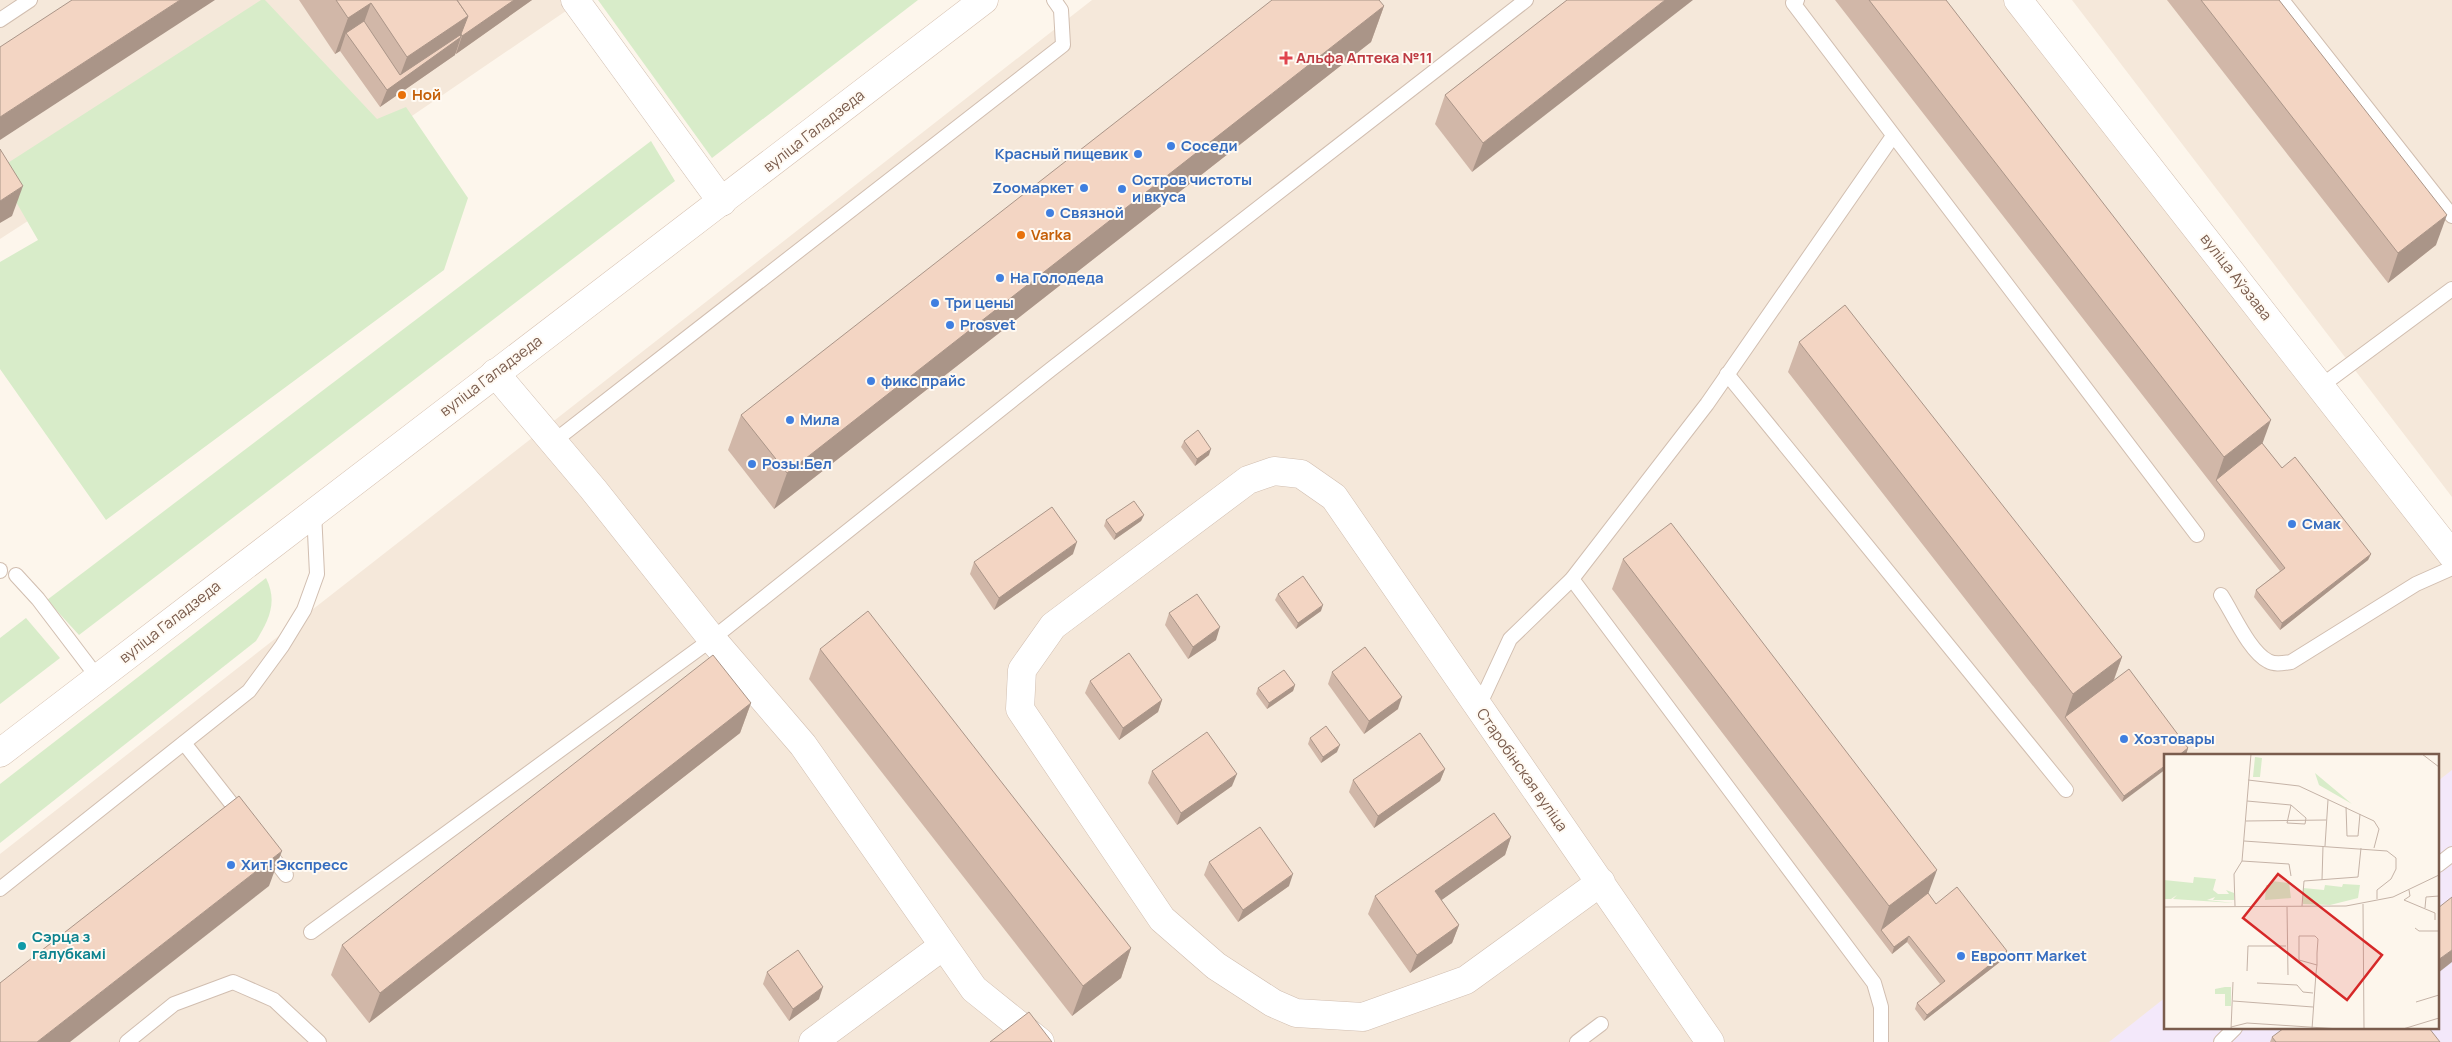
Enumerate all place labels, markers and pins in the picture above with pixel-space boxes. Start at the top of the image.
place label: Альфа Аптека №11 [1296,47,1433,68]
marker: Альфа Аптека №11 [1280,52,1292,64]
place label: Ной [412,84,441,105]
marker: Ной [396,89,408,101]
place label: Соседи [1181,135,1238,156]
marker: Соседи [1165,140,1177,152]
place label: Красный пищевик [995,143,1129,164]
marker: Красный пищевик [1132,148,1144,160]
place label: Остров чистоты и вкуса [1132,169,1252,207]
place label: Zooмаркет [992,177,1074,198]
marker: Zooмаркет [1078,182,1090,194]
marker: Остров чистоты и вкуса [1116,183,1128,195]
place label: Связной [1060,202,1124,223]
marker: Связной [1044,207,1056,219]
place label: Varka [1031,224,1071,245]
marker: Varka [1015,229,1027,241]
place label: На Голодеда [1010,267,1104,288]
marker: На Голодеда [994,272,1006,284]
place label: Три цены [945,292,1014,313]
marker: Три цены [929,297,941,309]
place label: Prosvet [960,314,1016,335]
marker: Prosvet [944,319,956,331]
place label: фикс прайс [881,370,966,391]
marker: фикс прайс [865,375,877,387]
place label: Мила [800,409,840,430]
marker: Мила [784,414,796,426]
place label: Розы.Бел [762,453,832,474]
marker: Розы.Бел [746,458,758,470]
place label: Смак [2302,513,2342,534]
marker: Смак [2286,518,2298,530]
place label: Хозтовары [2134,728,2215,749]
marker: Хозтовары [2118,733,2130,745]
place label: Хит! Экспресс [241,854,348,875]
marker: Хит! Экспресс [225,859,237,871]
place label: Сэрца з галубкамі [32,926,106,964]
marker: Сэрца з галубкамі [16,940,28,952]
place label: Евроопт Market [1971,945,2087,966]
marker: Евроопт Market [1955,950,1967,962]

